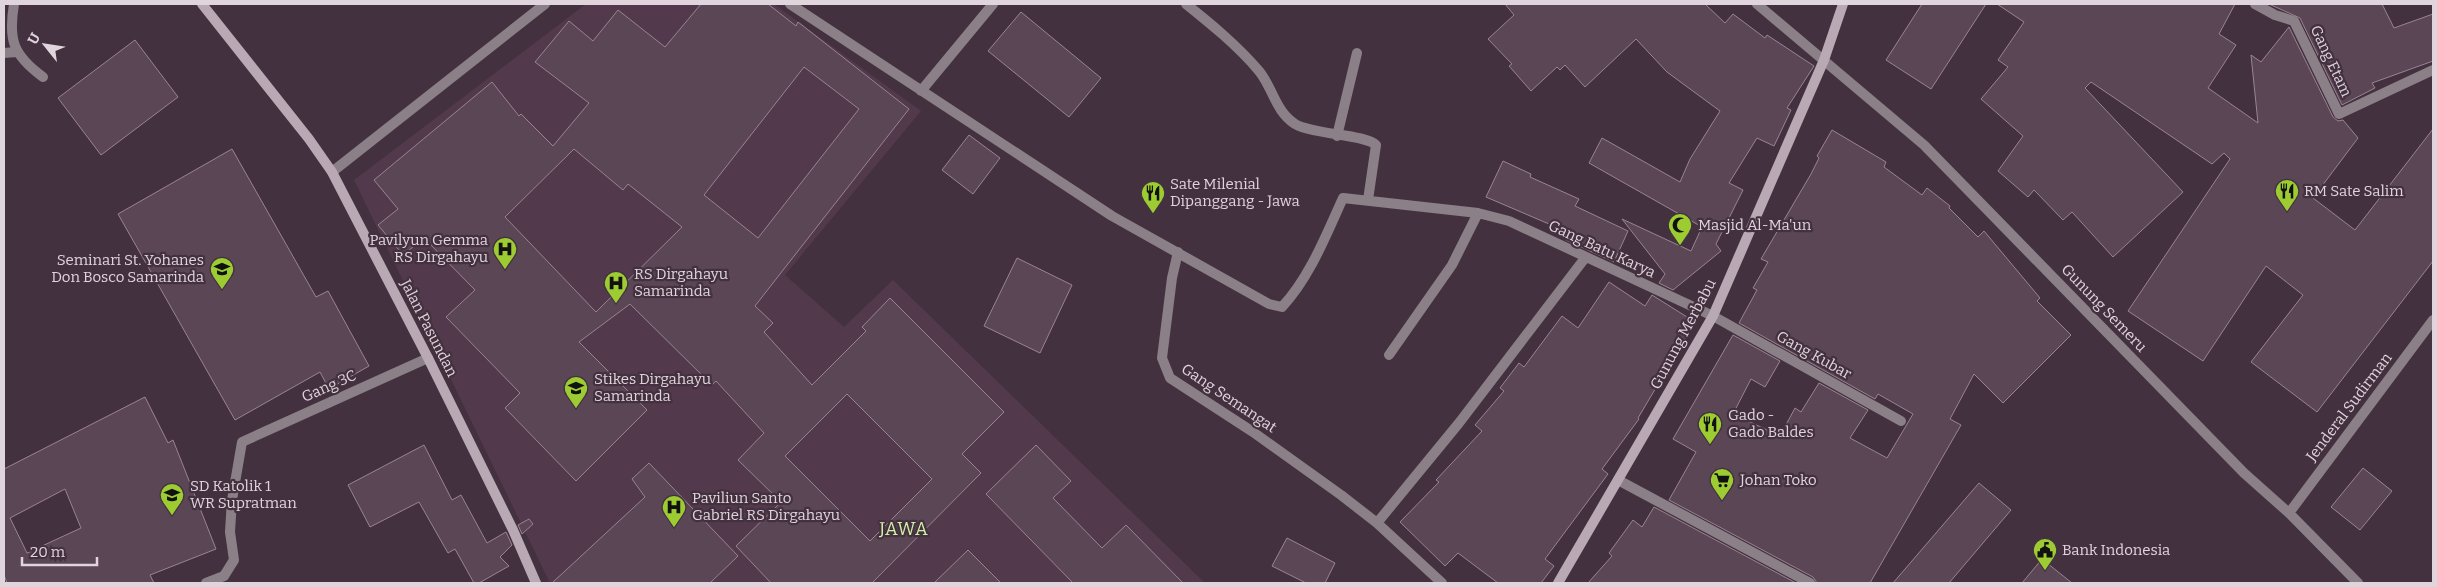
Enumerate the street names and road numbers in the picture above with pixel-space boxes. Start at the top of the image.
street label: Gang Etam [2307,22,2356,100]
street label: Gang Batu Karya [1546,216,1658,282]
street label: Gunung Semeru [2058,260,2150,356]
street label: Jalan Pasundan [396,275,461,380]
street label: Gunung Merbabu [1646,276,1720,392]
street label: Gang Kubar [1773,327,1855,383]
street label: Jenderal Sudirman [2302,349,2396,466]
street label: Gang Semangat [1178,360,1280,437]
street label: Gang 3C [299,366,359,406]

